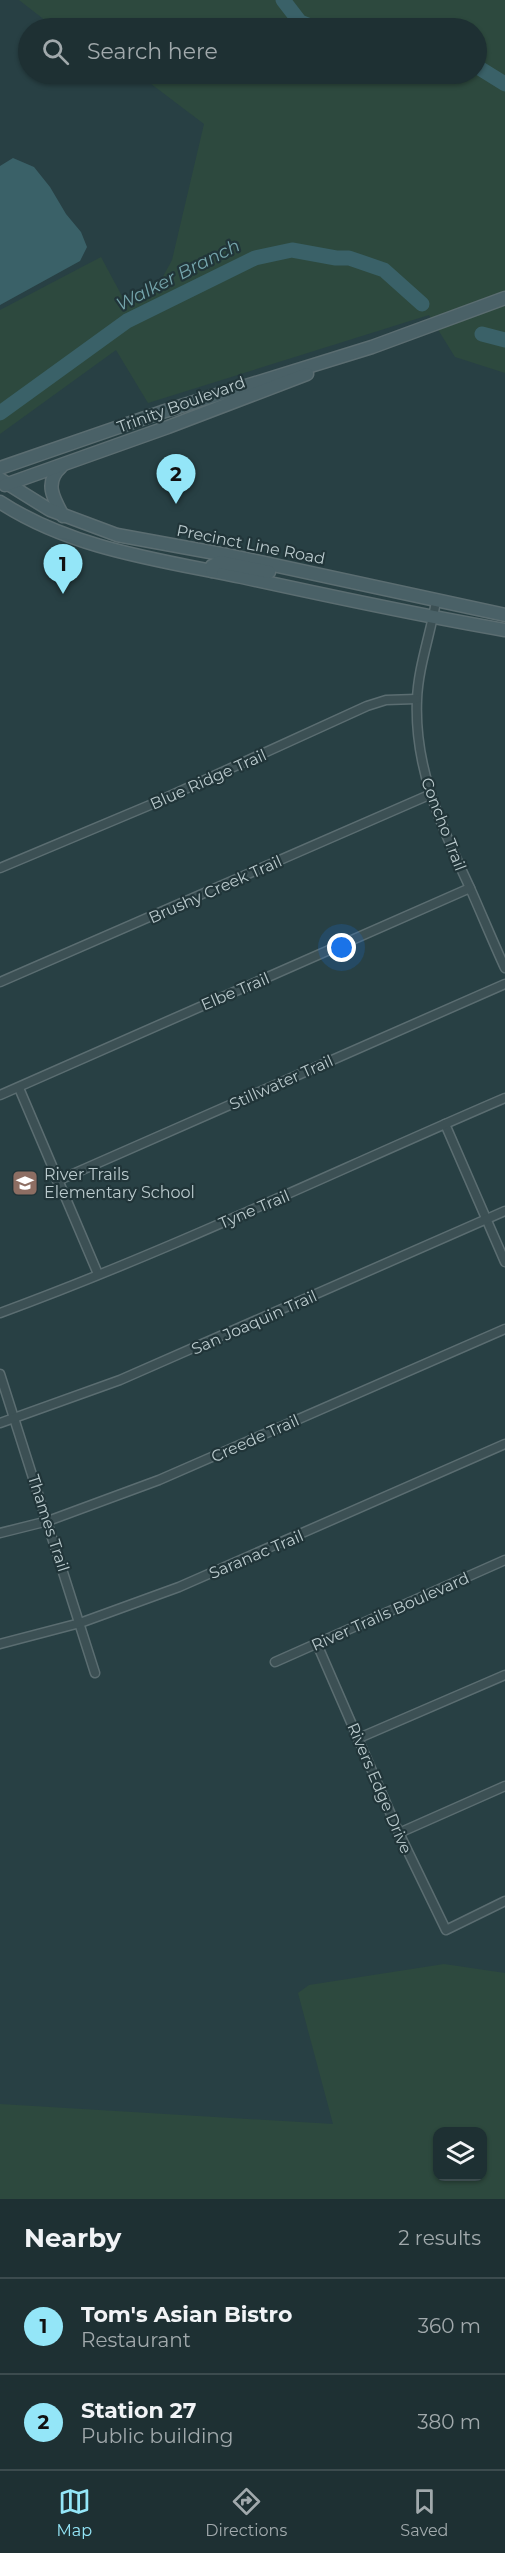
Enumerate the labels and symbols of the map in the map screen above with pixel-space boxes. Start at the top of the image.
water label: Walker Branch [112,234,244,316]
street label: Trinity Boulevard [115,372,248,436]
pin: 2 [156,454,195,504]
street label: Precinct Line Road [175,521,327,568]
pin: 1 [44,544,82,594]
street label: Blue Ridge Trail [147,745,269,814]
street label: Concho Trail [417,775,470,874]
street label: Brushy Creek Trail [146,852,285,927]
your location [327,933,356,962]
street label: Elbe Trail [198,969,272,1014]
street label: Stillwater Trail [226,1051,336,1114]
place label: River Trails Elementary School [44,1165,195,1202]
school or university icon: River Trails Elementary School [10,1168,40,1198]
street label: Tyne Trail [216,1186,293,1233]
street label: San Joaquin Trail [188,1286,320,1359]
street label: Creede Trail [208,1411,302,1466]
street label: Thames Trail [24,1472,73,1574]
street label: Saranac Trail [206,1526,306,1583]
street label: River Trails Boulevard [308,1568,472,1655]
street label: Rivers Edge Drive [343,1720,416,1857]

